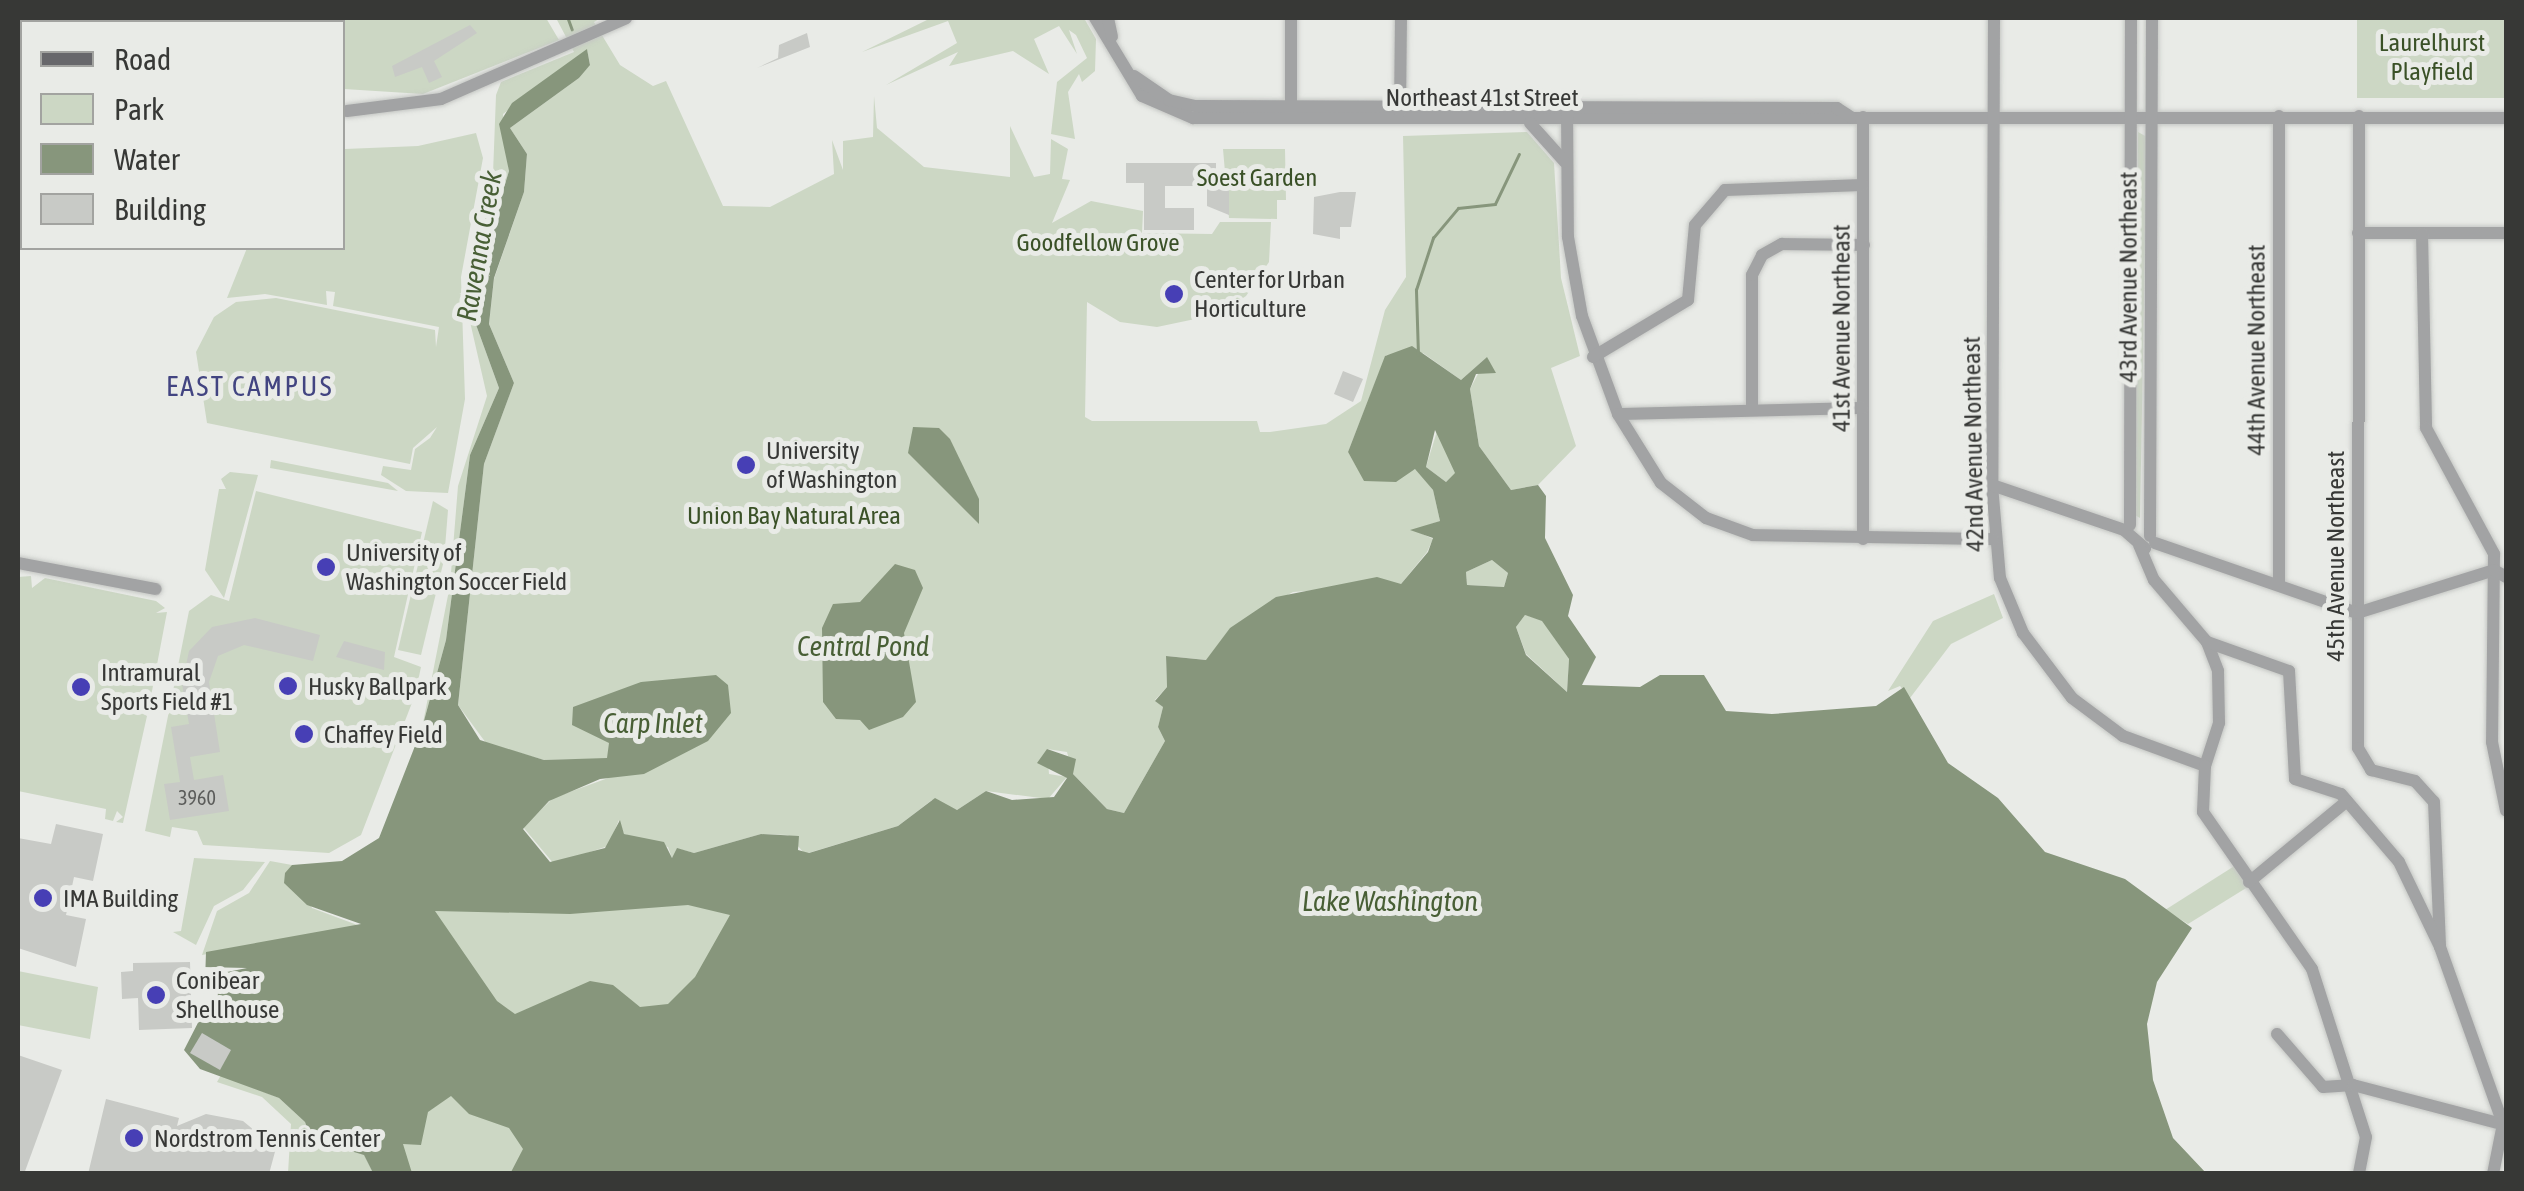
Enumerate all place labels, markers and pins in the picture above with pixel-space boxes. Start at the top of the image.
place label: Center for Urban Horticulture [1194,265,1345,324]
marker: Center for Urban Horticulture [1163,283,1185,305]
place label: University of Washington [766,436,897,495]
marker: University of Washington [735,454,757,476]
place label: University of Washington Soccer Field [346,538,567,597]
marker: University of Washington Soccer Field [315,556,337,578]
place label: Intramural Sports Field #1 [101,658,233,717]
place label: Husky Ballpark [308,671,447,701]
marker: Husky Ballpark [277,675,299,697]
marker: Intramural Sports Field #1 [70,676,92,698]
place label: Chaffey Field [324,719,443,749]
marker: Chaffey Field [293,723,315,745]
place label: IMA Building [63,883,178,913]
marker: IMA Building [32,887,54,909]
place label: Conibear Shellhouse [176,966,279,1025]
marker: Conibear Shellhouse [145,984,167,1006]
place label: Nordstrom Tennis Center [154,1123,380,1153]
marker: Nordstrom Tennis Center [123,1127,145,1149]

